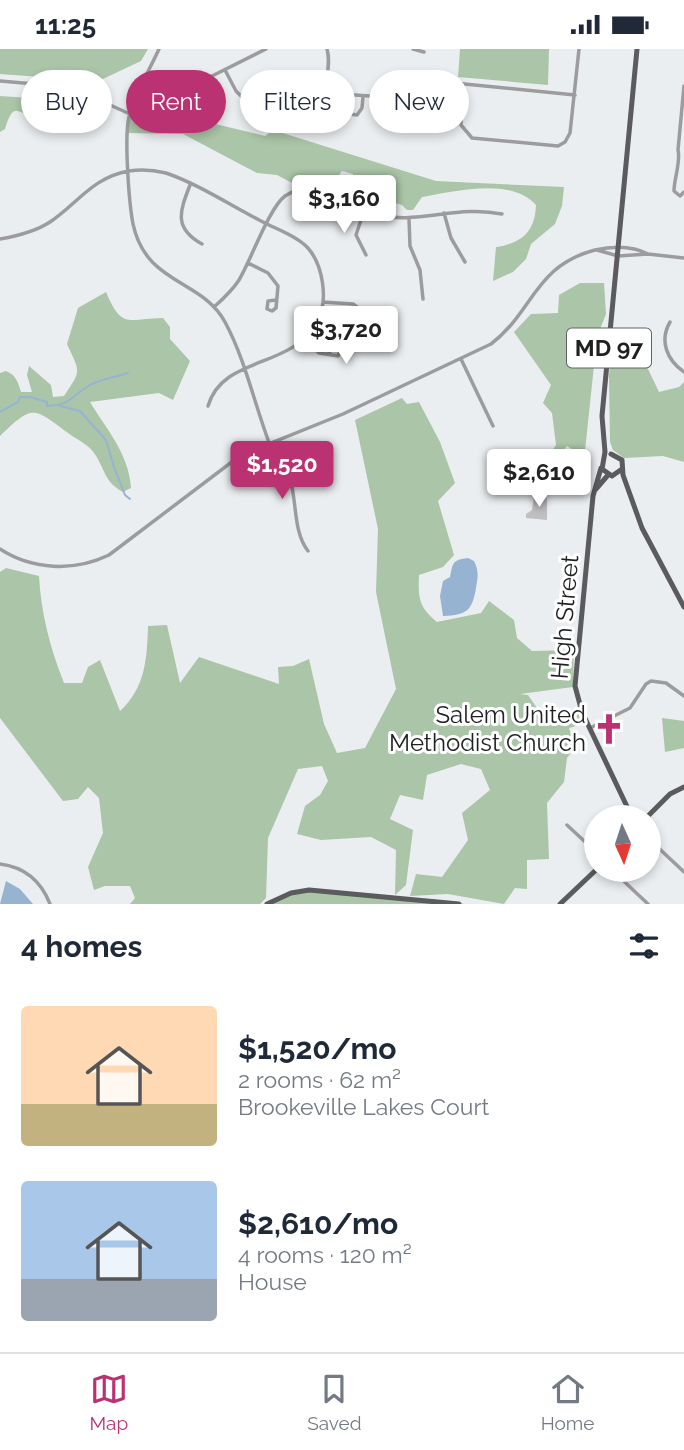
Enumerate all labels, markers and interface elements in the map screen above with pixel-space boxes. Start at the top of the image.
text: 11:25 [35,10,96,40]
chip: Buy [21,70,112,133]
chip: Rent [126,70,226,133]
chip: Filters [240,70,355,133]
chip: New [369,70,469,133]
pin: $3,160 [287,176,401,235]
text: $3,160 [308,184,380,211]
pin: $3,720 [289,307,403,366]
text: $3,720 [310,315,382,342]
road number: MD 97 [567,329,651,367]
pin: $1,520 [225,441,339,501]
pin: $2,610 [482,449,596,509]
text: $1,520 [246,450,318,477]
text: $2,610 [503,458,575,485]
street label: High Street [545,554,584,680]
place label: Salem United Methodist Church [389,700,586,757]
church icon: Salem United Methodist Church [592,712,626,746]
north arrow [584,805,662,882]
map controls [584,805,661,882]
icon: filters [625,927,663,965]
text: 4 homes [21,929,142,964]
text: $1,520/mo [238,1031,397,1066]
icon: home [77,1034,161,1118]
text: 2 rooms · 62 m² [238,1066,401,1093]
text: Brookeville Lakes Court [238,1093,489,1120]
text: $2,610/mo [238,1206,398,1241]
icon: home [77,1209,161,1293]
text: 4 rooms · 120 m² [238,1241,412,1268]
text: House [238,1268,307,1295]
tab: Map [90,1370,128,1434]
tab: Saved [307,1370,362,1434]
tab: Home [541,1370,594,1434]

